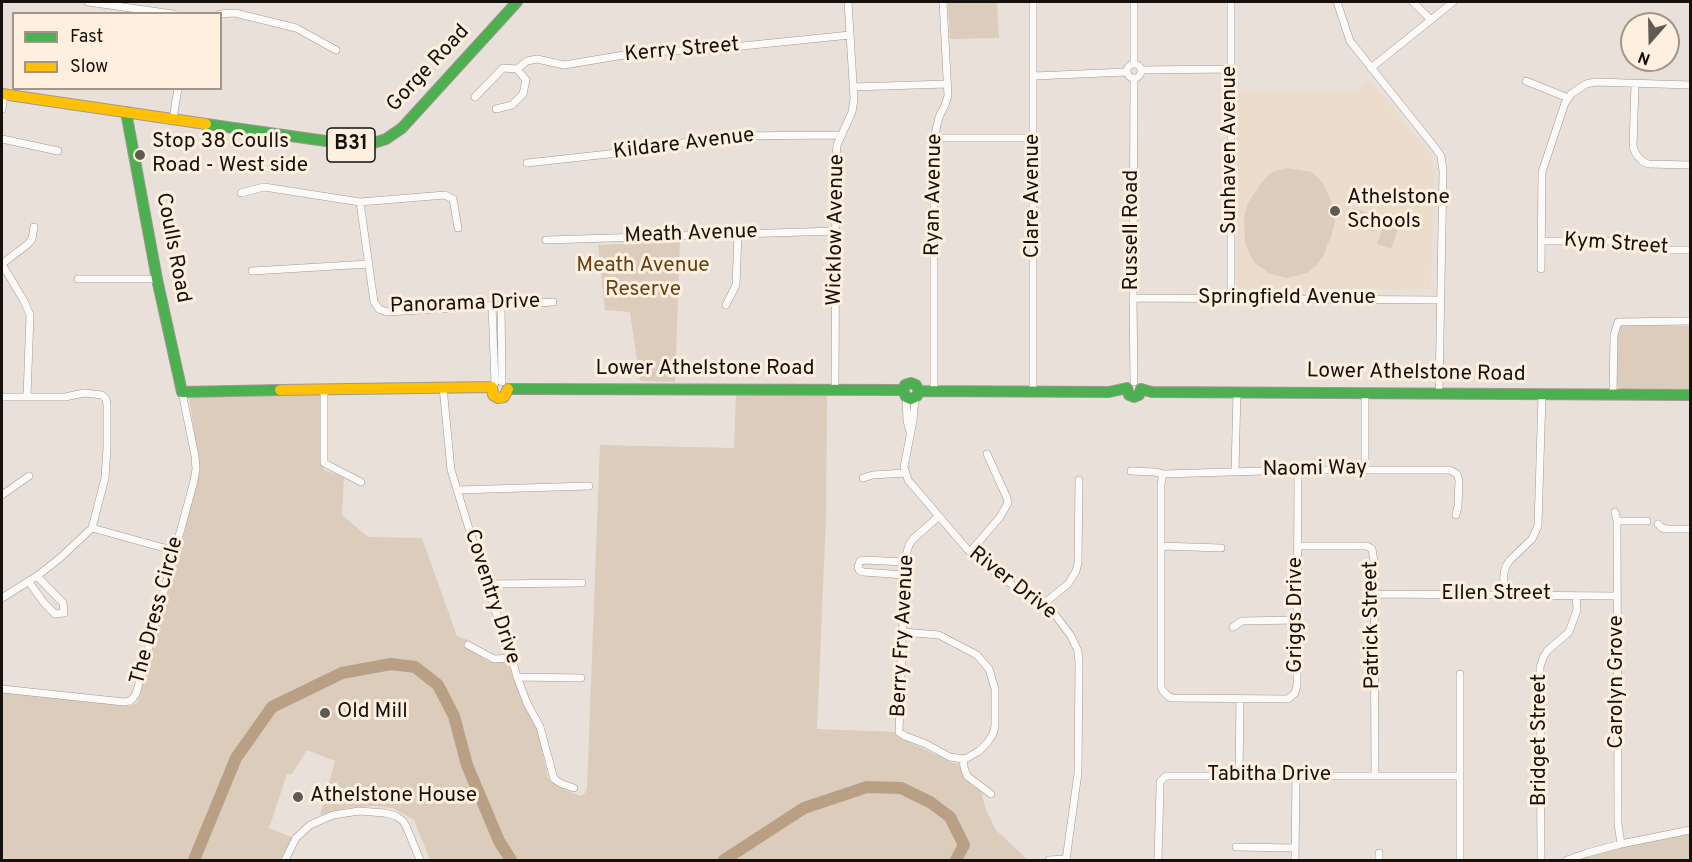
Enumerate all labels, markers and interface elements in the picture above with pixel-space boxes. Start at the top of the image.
legend [12,12,222,90]
north arrow [1620,12,1680,72]
street label: Gorge Road [382,20,476,118]
text: Fast [70,26,103,49]
street label: Kerry Street [624,33,740,69]
text: N [1636,46,1653,68]
text: Slow [70,56,108,79]
street label: Sunhaven Avenue [1218,66,1244,234]
street label: Kildare Avenue [612,124,756,166]
road number: B31 [327,128,375,162]
place label: Stop 38 Coulls Road - West side [152,130,308,180]
street label: Ryan Avenue [921,134,949,256]
street label: Clare Avenue [1021,134,1047,258]
marker: Stop 38 Coulls Road - West side [133,148,147,162]
street label: Wicklow Avenue [823,154,851,306]
street label: Russell Road [1120,170,1146,290]
place label: Athelstone Schools [1347,186,1450,236]
street label: Coulls Road [149,191,195,305]
marker: Athelstone Schools [1328,204,1342,218]
street label: Meath Avenue [624,220,758,250]
street label: Kym Street [1563,229,1669,261]
park label: Meath Avenue Reserve [576,254,710,304]
street label: Springfield Avenue [1198,286,1376,312]
street label: Panorama Drive [389,290,541,320]
street label: Lower Athelstone Road [595,357,815,383]
street label: Lower Athelstone Road [1306,359,1526,389]
street label: Naomi Way [1263,456,1367,484]
street label: Coventry Drive [457,526,525,668]
street label: The Dress Circle [126,534,190,688]
street label: River Drive [963,542,1061,626]
street label: Berry Fry Avenue [887,554,921,718]
street label: Griggs Drive [1284,557,1310,673]
street label: Patrick Street [1359,561,1387,689]
street label: Ellen Street [1441,582,1551,608]
street label: Carolyn Grove [1605,615,1631,749]
street label: Bridget Street [1528,674,1554,806]
place label: Old Mill [337,700,408,726]
marker: Old Mill [318,706,332,720]
street label: Tabitha Drive [1207,763,1331,789]
place label: Athelstone House [310,784,477,810]
marker: Athelstone House [291,790,305,804]

